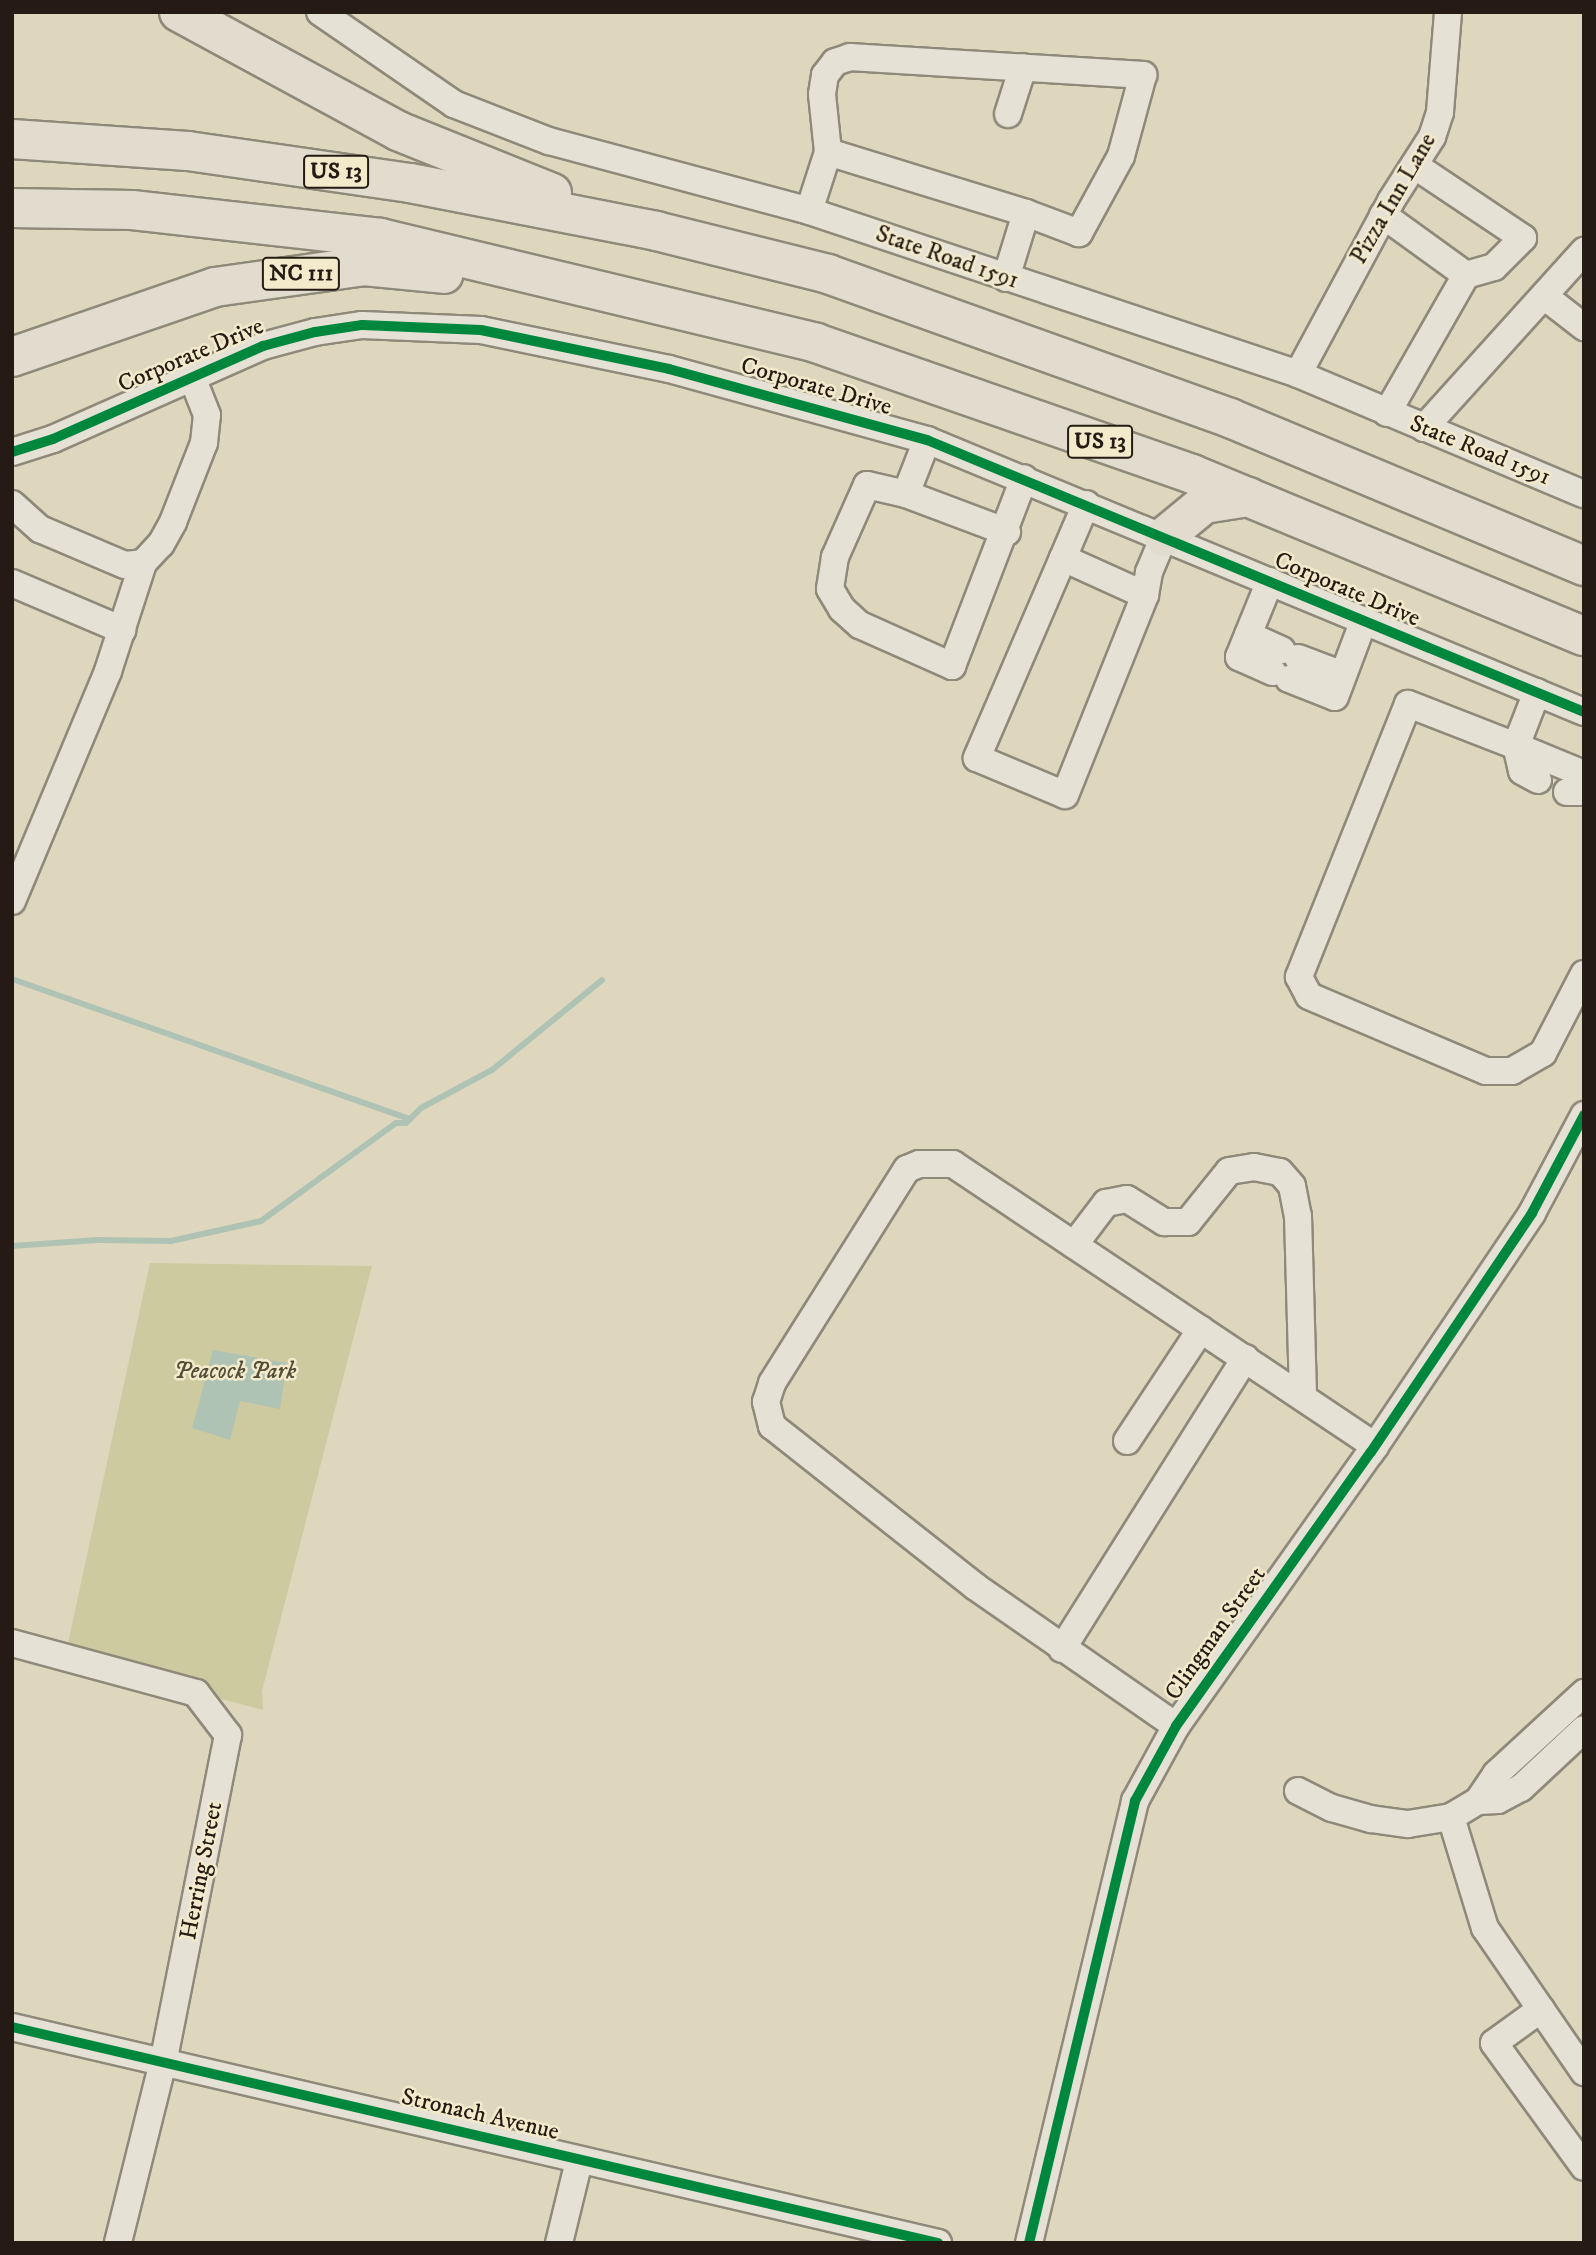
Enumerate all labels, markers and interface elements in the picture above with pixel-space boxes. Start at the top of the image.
street label: Pizza Inn Lane [1345,128,1443,270]
road number: US 13 [303,153,369,192]
street label: State Road 1591 [872,220,1022,296]
road number: NC 111 [261,255,341,294]
street label: Corporate Drive [114,312,268,400]
street label: Corporate Drive [737,352,895,422]
street label: State Road 1591 [1405,410,1555,492]
road number: US 13 [1067,422,1133,462]
street label: Corporate Drive [1270,546,1424,634]
park label: Peacock Park [174,1358,296,1386]
street label: Clingman Street [1159,1562,1273,1706]
street label: Herring Street [175,1800,229,1942]
street label: Stronach Avenue [398,2083,562,2147]

